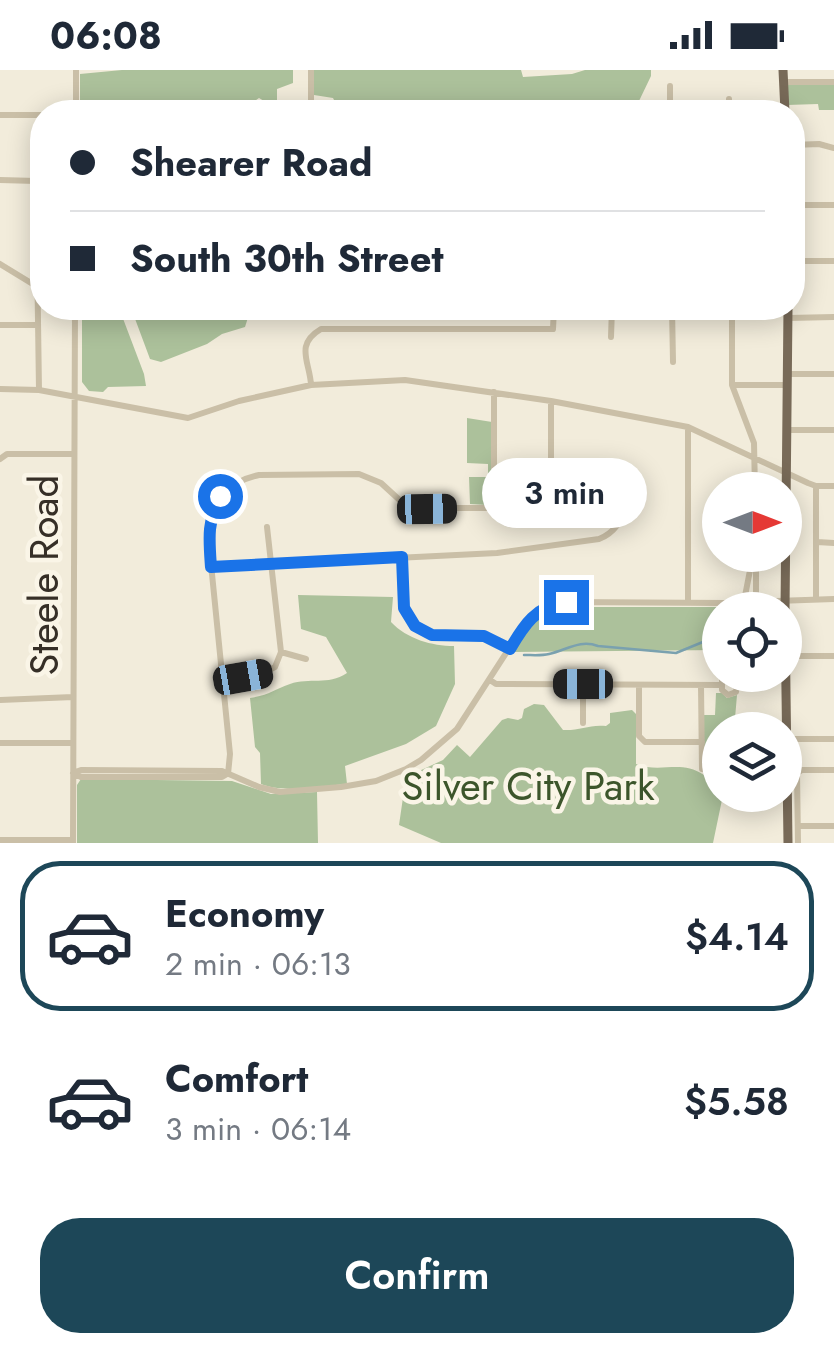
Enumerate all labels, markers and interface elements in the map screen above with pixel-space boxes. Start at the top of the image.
text: 06:08 [50,8,162,63]
text: Shearer Road [130,135,372,190]
text: South 30th Street [130,231,444,286]
callout: 3 min [484,457,648,527]
text: 3 min [524,470,605,516]
north arrow [702,472,802,572]
map controls [702,472,802,812]
route start [198,474,243,519]
street label: Steele Road [15,475,73,675]
car [397,493,457,525]
route end [544,580,589,625]
button: locate [702,592,802,692]
car [211,657,275,697]
car [553,669,613,699]
button: layers [702,712,802,812]
park label: Silver City Park [401,757,655,815]
text: Economy [165,886,324,941]
icon: car [45,891,135,981]
text: $4.14 [685,909,789,964]
text: 2 min · 06:13 [165,941,351,987]
text: Comfort [165,1051,308,1106]
icon: car [45,1056,135,1146]
text: $5.58 [684,1074,789,1129]
text: 3 min · 06:14 [165,1106,351,1152]
button: Confirm [40,1218,794,1333]

